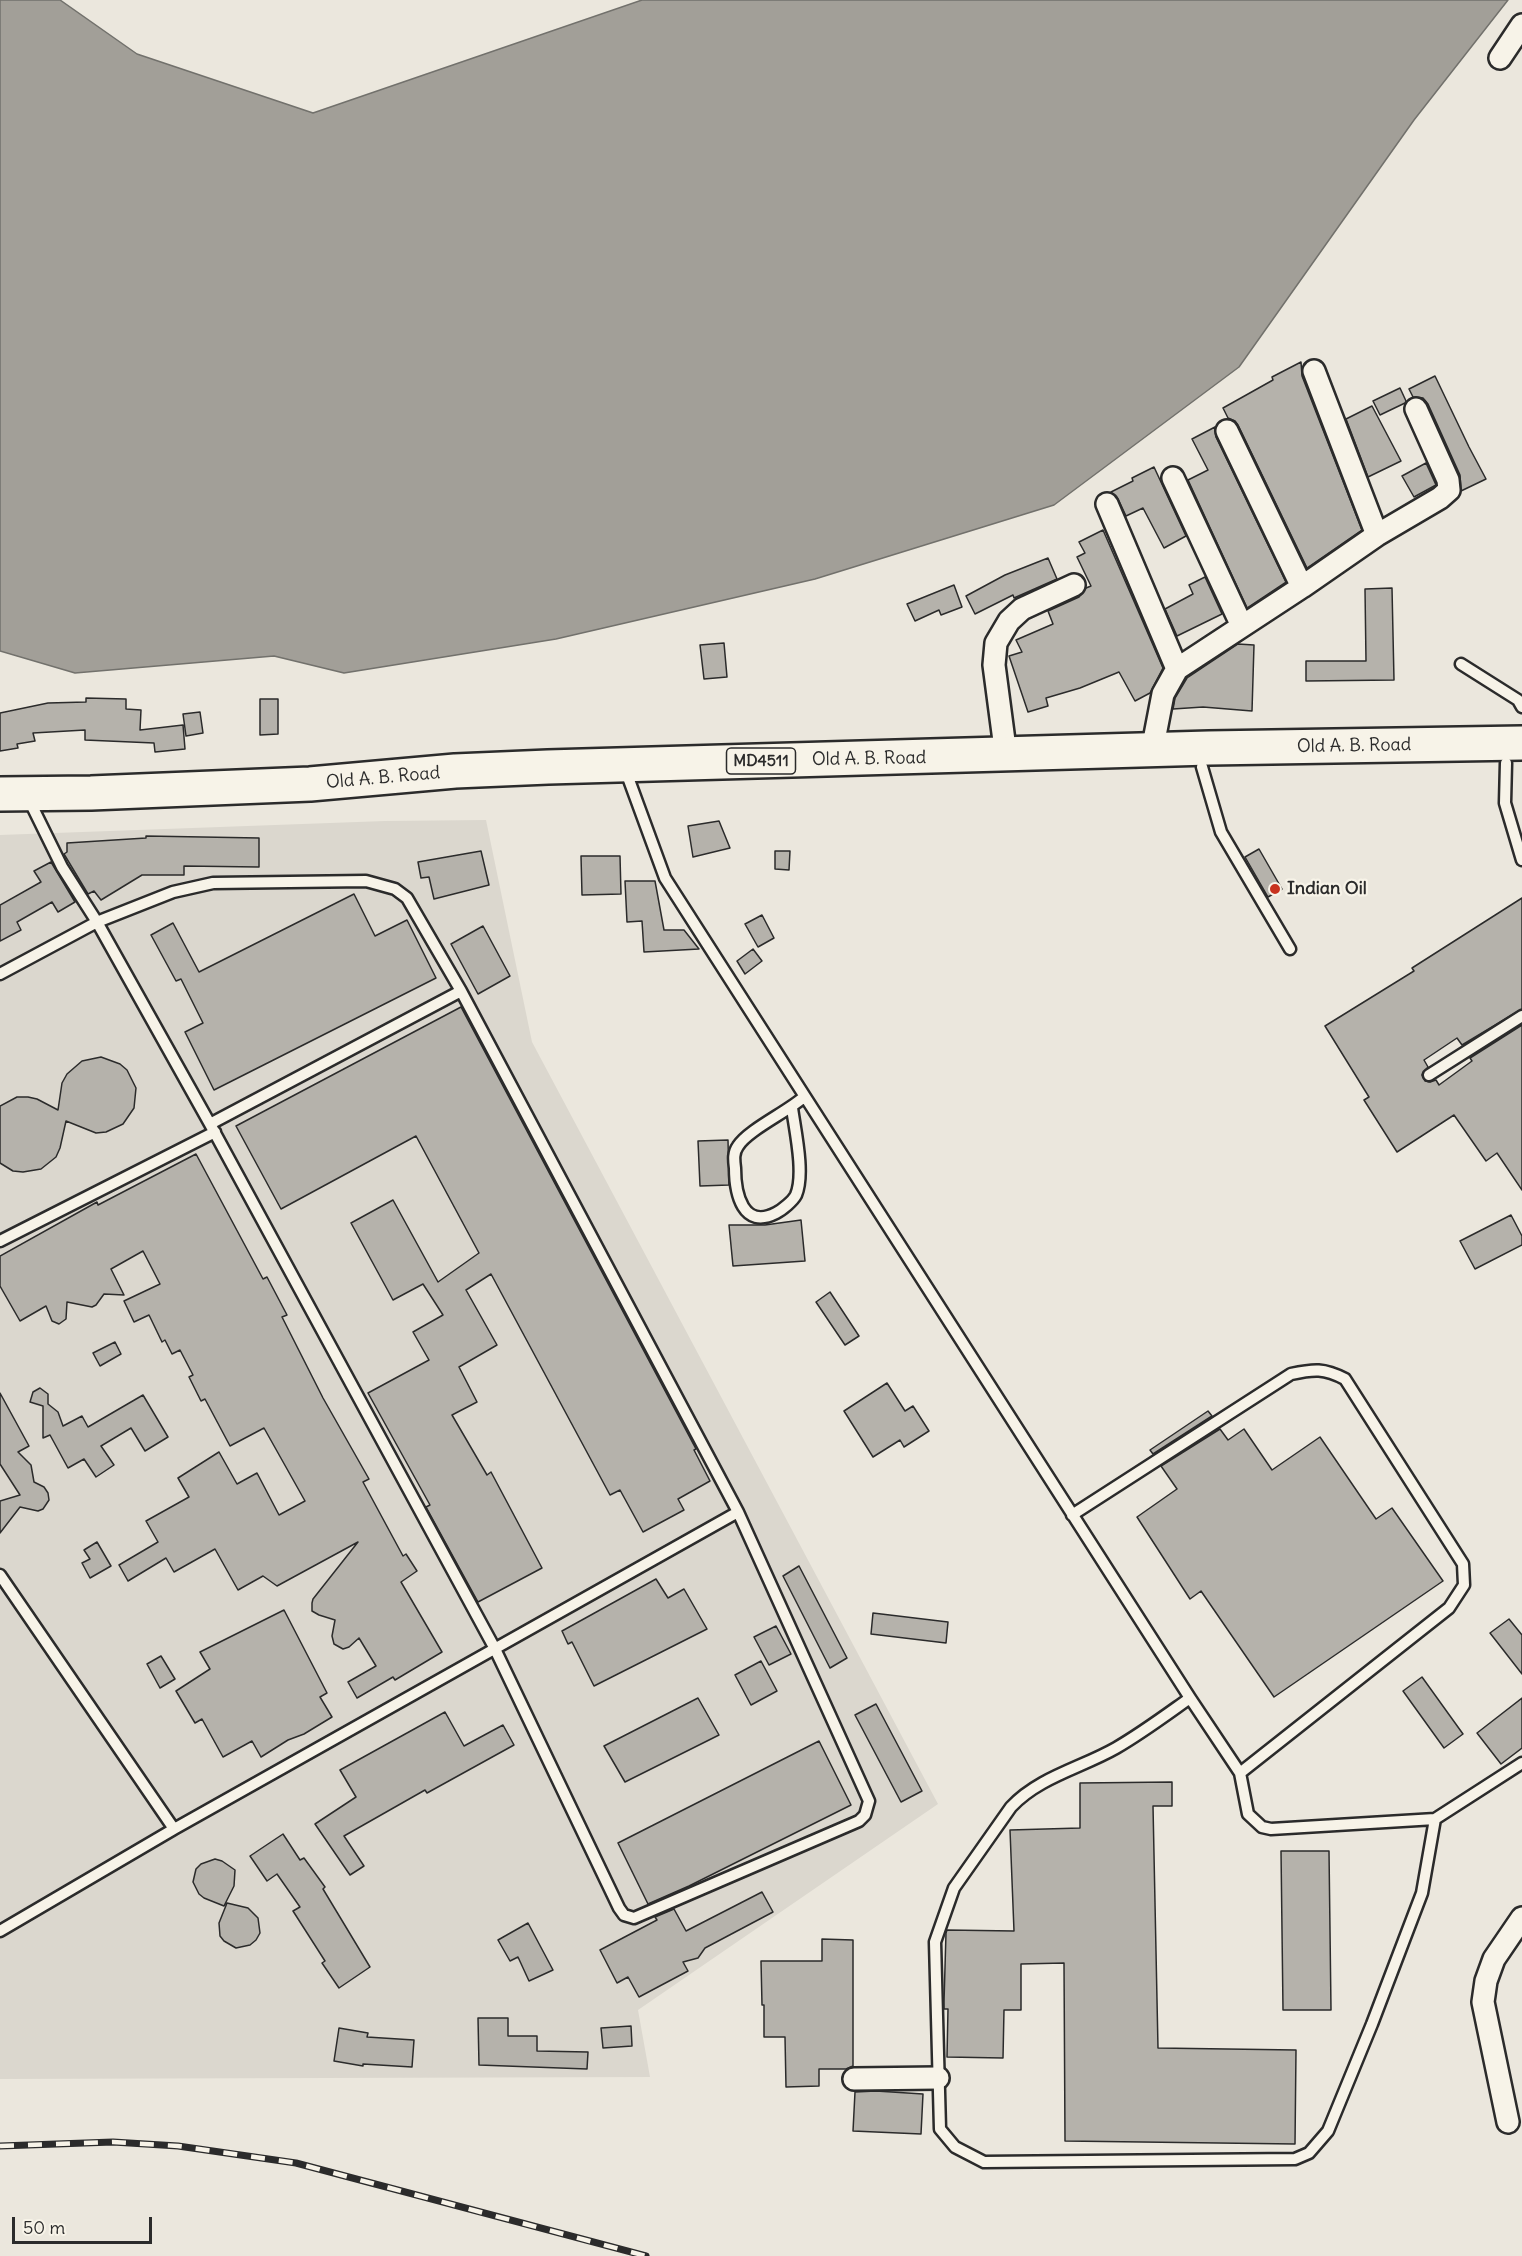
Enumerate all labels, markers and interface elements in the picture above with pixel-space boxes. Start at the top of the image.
street label: Old A. B. Road [1297,734,1411,758]
street label: Old A. B. Road [812,747,926,771]
road number: MD4511 [726,748,795,774]
street label: Old A. B. Road [325,762,441,794]
place label: Indian Oil [1287,878,1367,900]
marker: Indian Oil [1268,882,1282,896]
scale bar [15,2205,154,2243]
text: 50 m [23,2216,65,2239]

